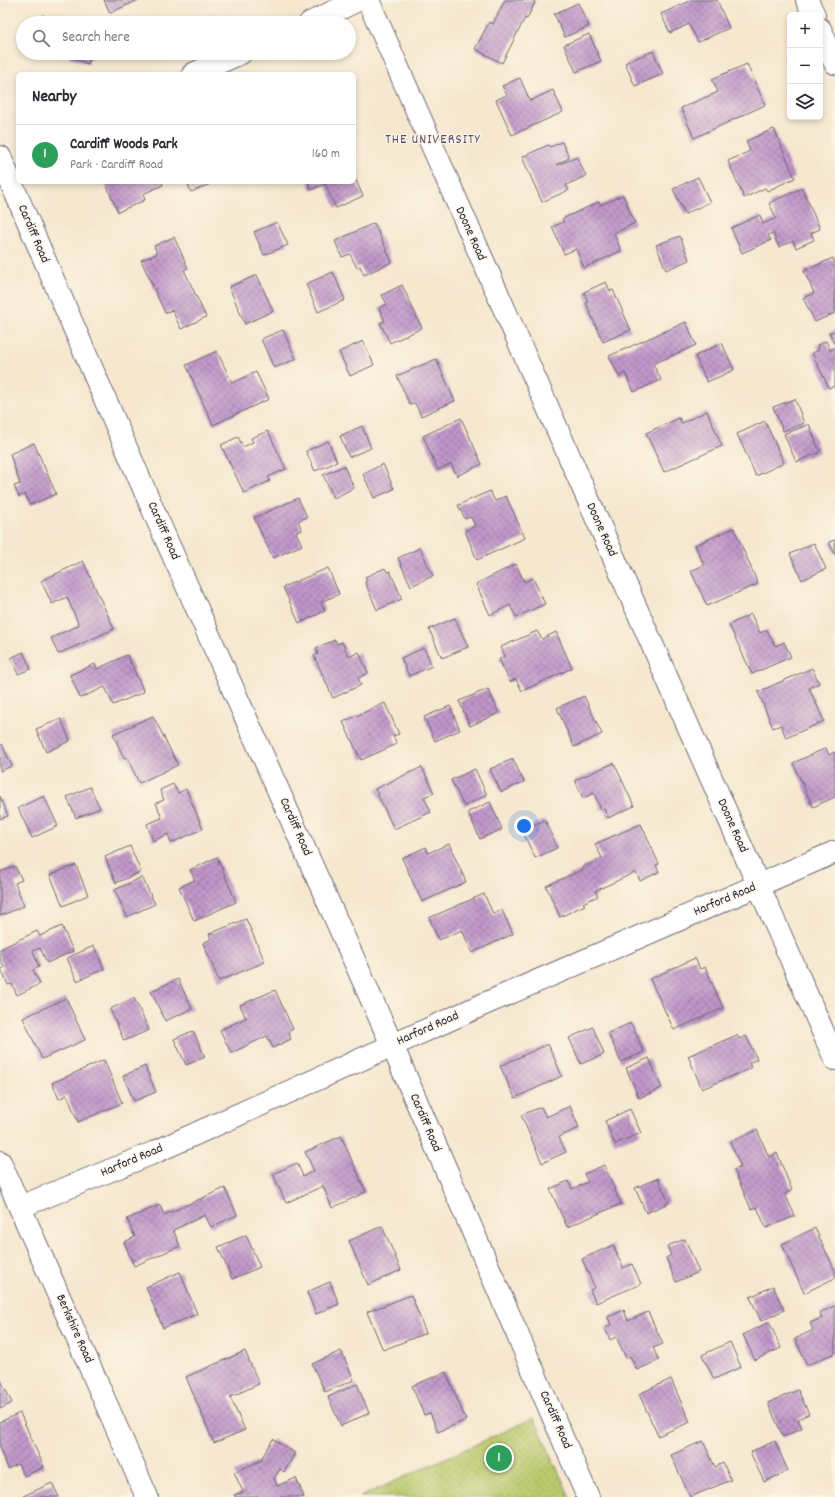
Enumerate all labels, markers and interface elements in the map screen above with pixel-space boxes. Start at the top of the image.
map controls [787,12,823,120]
button: + [787,12,823,48]
search box [16,16,356,60]
icon: search [30,27,52,49]
text: Search here [62,27,130,49]
button: − [787,48,823,84]
button: layers [787,84,823,120]
text: Nearby [32,86,76,110]
district label: THE UNIVERSITY [385,130,481,150]
text: Cardiff Woods Park [70,134,178,156]
text: 1 [44,145,46,164]
text: 160 m [312,145,340,164]
text: Park · Cardiff Road [70,156,163,175]
street label: Cardiff Road [12,202,54,266]
street label: Doone Road [450,204,490,264]
street label: Cardiff Road [142,499,184,563]
street label: Doone Road [581,500,621,560]
street label: Cardiff Road [274,795,316,859]
street label: Doone Road [712,796,752,856]
your location [514,816,534,836]
street label: Harford Road [691,878,759,922]
street label: Harford Road [394,1007,462,1051]
street label: Cardiff Road [404,1091,446,1155]
street label: Harford Road [98,1139,166,1183]
street label: Berkshire Road [50,1291,98,1367]
street label: Cardiff Road [534,1388,576,1452]
pin: 1 [486,1443,512,1473]

